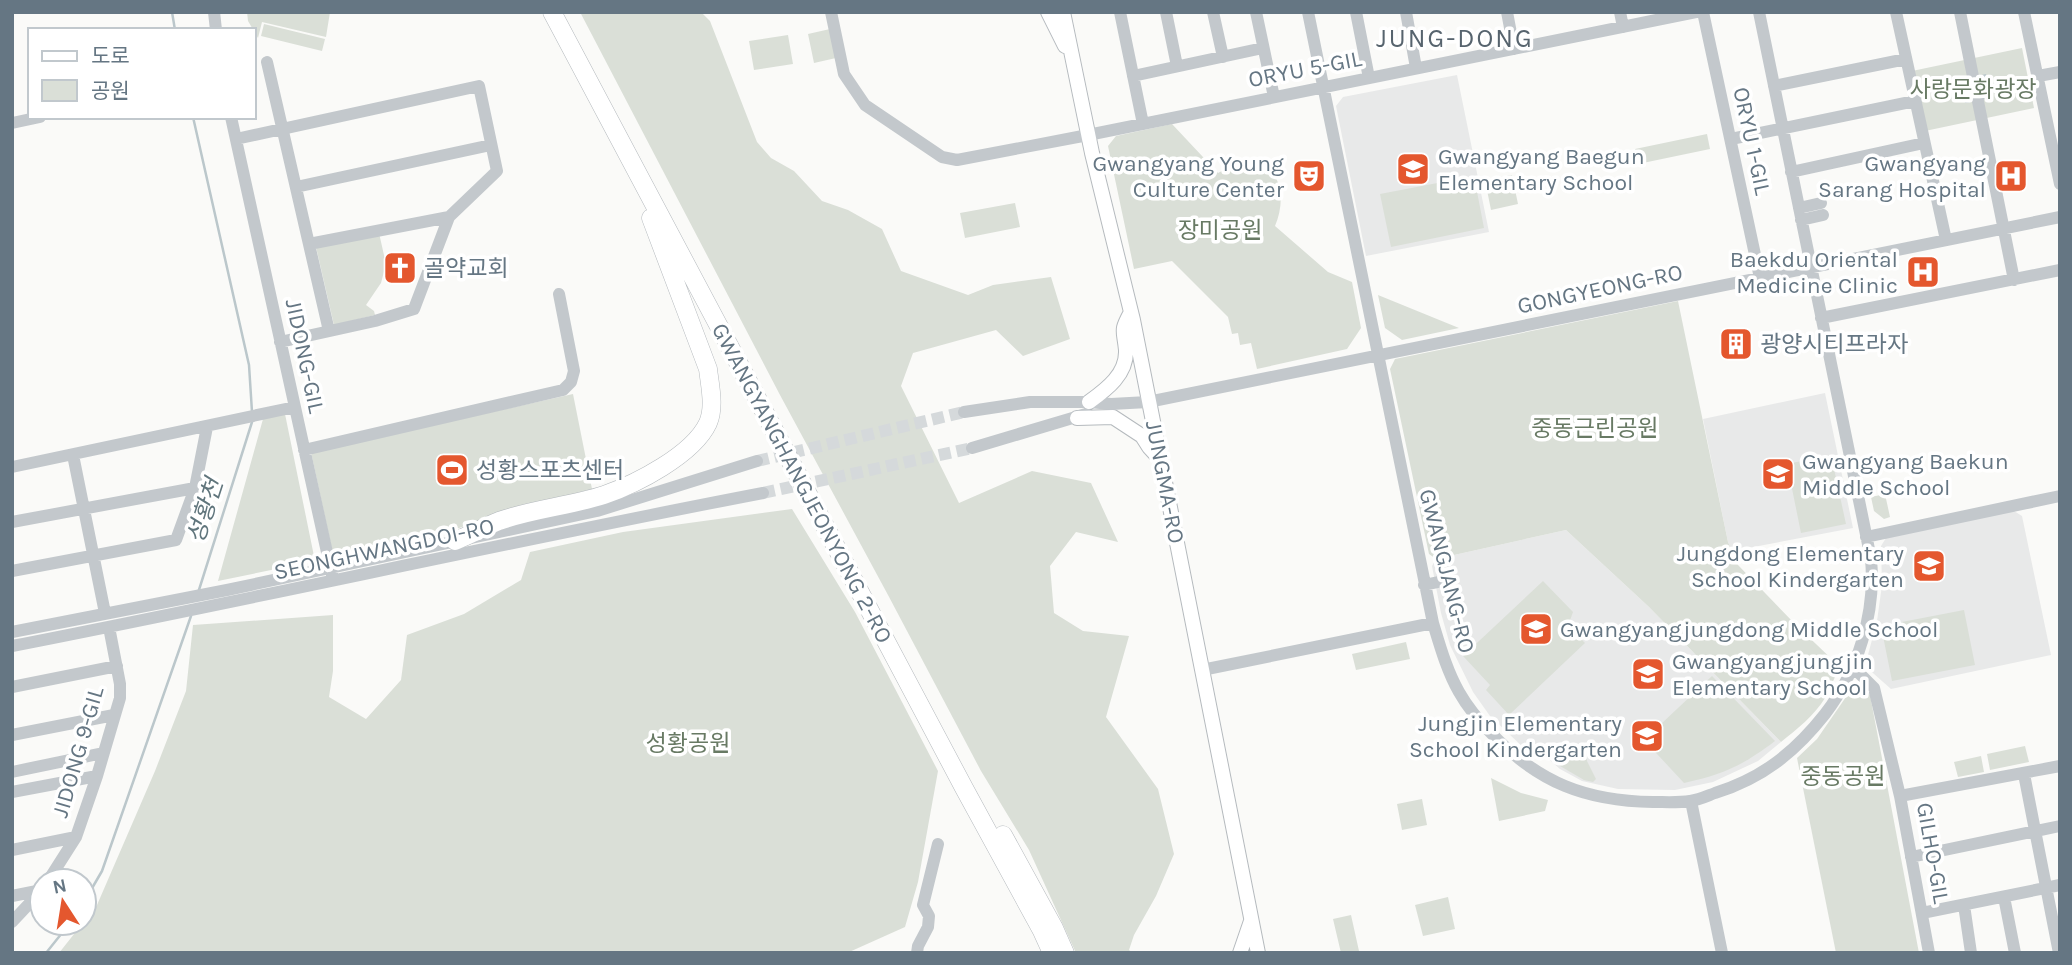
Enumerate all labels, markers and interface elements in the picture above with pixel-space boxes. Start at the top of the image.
district label: JUNG-DONG [1376,23,1534,54]
legend [28,28,256,119]
text: 도로 [91,44,130,68]
street label: ORYU 5-GIL [1246,45,1364,93]
park label: 사랑문화광장 [1910,76,2036,103]
text: 공원 [91,79,130,103]
street label: ORYU 1-GIL [1727,85,1777,198]
place label: Gwangyang Baegun Elementary School [1438,143,1645,196]
place label: Gwangyang Young Culture Center [1092,150,1285,203]
school or university icon: Gwangyang Baegun Elementary School [1394,150,1432,188]
place label: Gwangyang Sarang Hospital [1818,150,1986,203]
theatre icon: Gwangyang Young Culture Center [1290,157,1328,195]
hospital icon: Gwangyang Sarang Hospital [1992,157,2030,195]
park label: 장미공원 [1178,217,1262,244]
place label: Baekdu Oriental Medicine Clinic [1730,246,1898,299]
church icon: 골약교회 [381,249,419,287]
hospital icon: Baekdu Oriental Medicine Clinic [1904,253,1942,291]
place label: 골약교회 [424,255,509,282]
street label: GONGYEONG-RO [1515,258,1685,320]
street label: JIDONG-GIL [280,296,330,416]
street label: GWANGYANGHANGJEONYONG 2-RO [706,318,898,648]
building icon: 광양시티프라자 [1717,325,1755,363]
place label: 광양시티프라자 [1760,331,1908,358]
park label: 중동근린공원 [1532,415,1658,442]
street label: JUNGMA-RO [1140,418,1190,546]
place label: Gwangyang Baekun Middle School [1802,448,2009,501]
sports icon: 성황스포츠센터 [433,451,471,489]
school or university icon: Gwangyang Baekun Middle School [1759,455,1797,493]
place label: 성황스포츠센터 [476,457,624,484]
water label: 성황천 [181,472,229,547]
street label: GWANGJANG-RO [1414,486,1480,656]
street label: SEONGHWANGDOI-RO [271,512,497,586]
place label: Jungdong Elementary School Kindergarten [1677,540,1904,593]
school or university icon: Jungdong Elementary School Kindergarten [1910,547,1948,585]
school or university icon: Gwangyangjungdong Middle School [1517,610,1555,648]
place label: Gwangyangjungdong Middle School [1560,616,1938,643]
place label: Gwangyangjungjin Elementary School [1672,648,1873,701]
school or university icon: Gwangyangjungjin Elementary School [1629,655,1667,693]
street label: JIDONG 9-GIL [46,683,110,821]
place label: Jungjin Elementary School Kindergarten [1409,710,1622,763]
school or university icon: Jungjin Elementary School Kindergarten [1628,717,1666,755]
park label: 성황공원 [646,730,730,757]
park label: 중동공원 [1801,763,1885,790]
street label: GILHO-GIL [1911,800,1955,906]
north arrow [28,867,98,937]
text: N [51,874,69,899]

